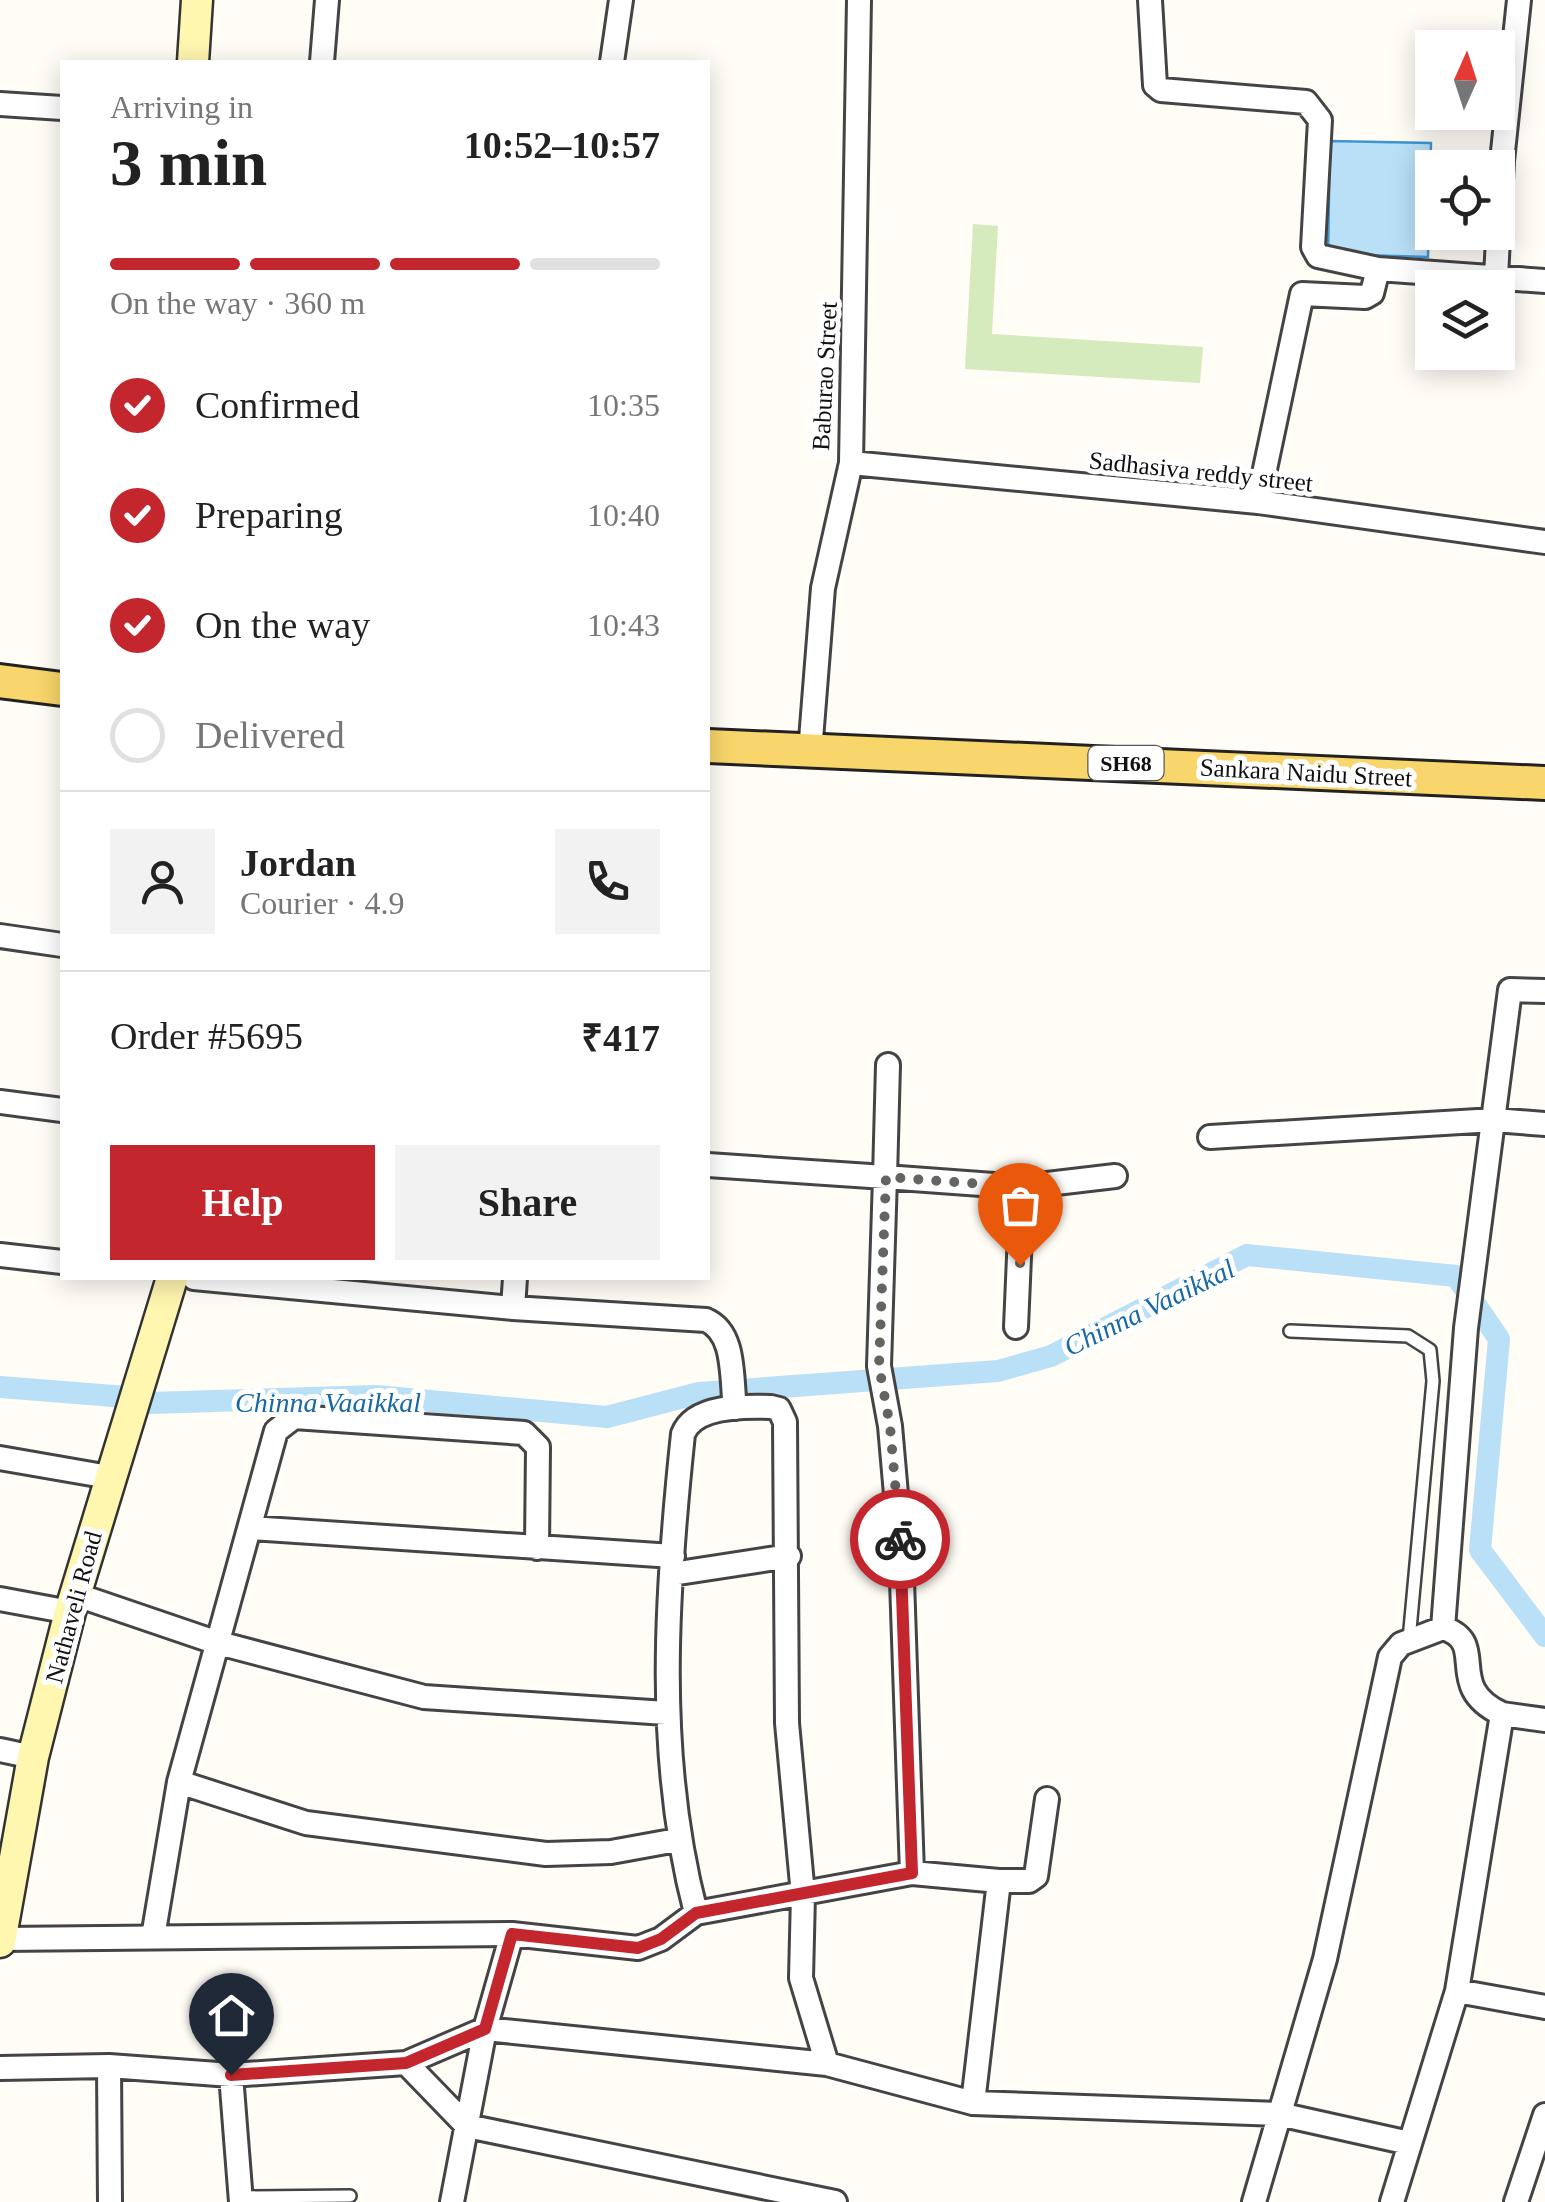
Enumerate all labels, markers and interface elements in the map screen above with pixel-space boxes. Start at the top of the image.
north arrow [1415,30,1515,130]
map controls [1415,30,1515,370]
text: Arriving in [110,89,253,125]
text: 10:52–10:57 [464,124,660,166]
text: 3 min [110,127,267,199]
button: locate [1415,150,1515,250]
button: layers [1415,270,1515,370]
text: On the way · 360 m [110,285,365,321]
street label: Baburao Street [807,301,842,451]
icon: check [110,378,165,433]
text: Confirmed [195,384,360,426]
text: 10:35 [587,387,660,423]
street label: Sadhasiva reddy street [1088,446,1314,497]
icon: check [110,488,165,543]
text: Preparing [195,494,343,536]
text: 10:40 [587,497,660,533]
icon: check [110,598,165,653]
text: On the way [195,604,370,646]
text: 10:43 [587,607,660,643]
text: Delivered [195,714,345,756]
road number: SH68 [1088,746,1164,780]
street label: Sankara Naidu Street [1199,753,1413,792]
button: person [110,829,215,934]
button: phone [555,829,660,934]
text: Jordan [240,842,356,884]
text: Courier · 4.9 [240,885,404,921]
text: Order #5695 [110,1015,303,1057]
text: ₹417 [581,1017,660,1059]
button: Help [110,1145,375,1260]
button: Share [395,1145,660,1260]
pin [978,1163,1063,1266]
icon: bag [993,1178,1048,1233]
water label: Chinna Vaaikkal [1059,1253,1240,1362]
water label: Chinna Vaaikkal [235,1387,421,1418]
courier [850,1489,950,1589]
icon: bike [873,1512,928,1567]
street label: Nathaveli Road [40,1528,107,1686]
pin [189,1973,274,2076]
icon: home [204,1988,259,2043]

